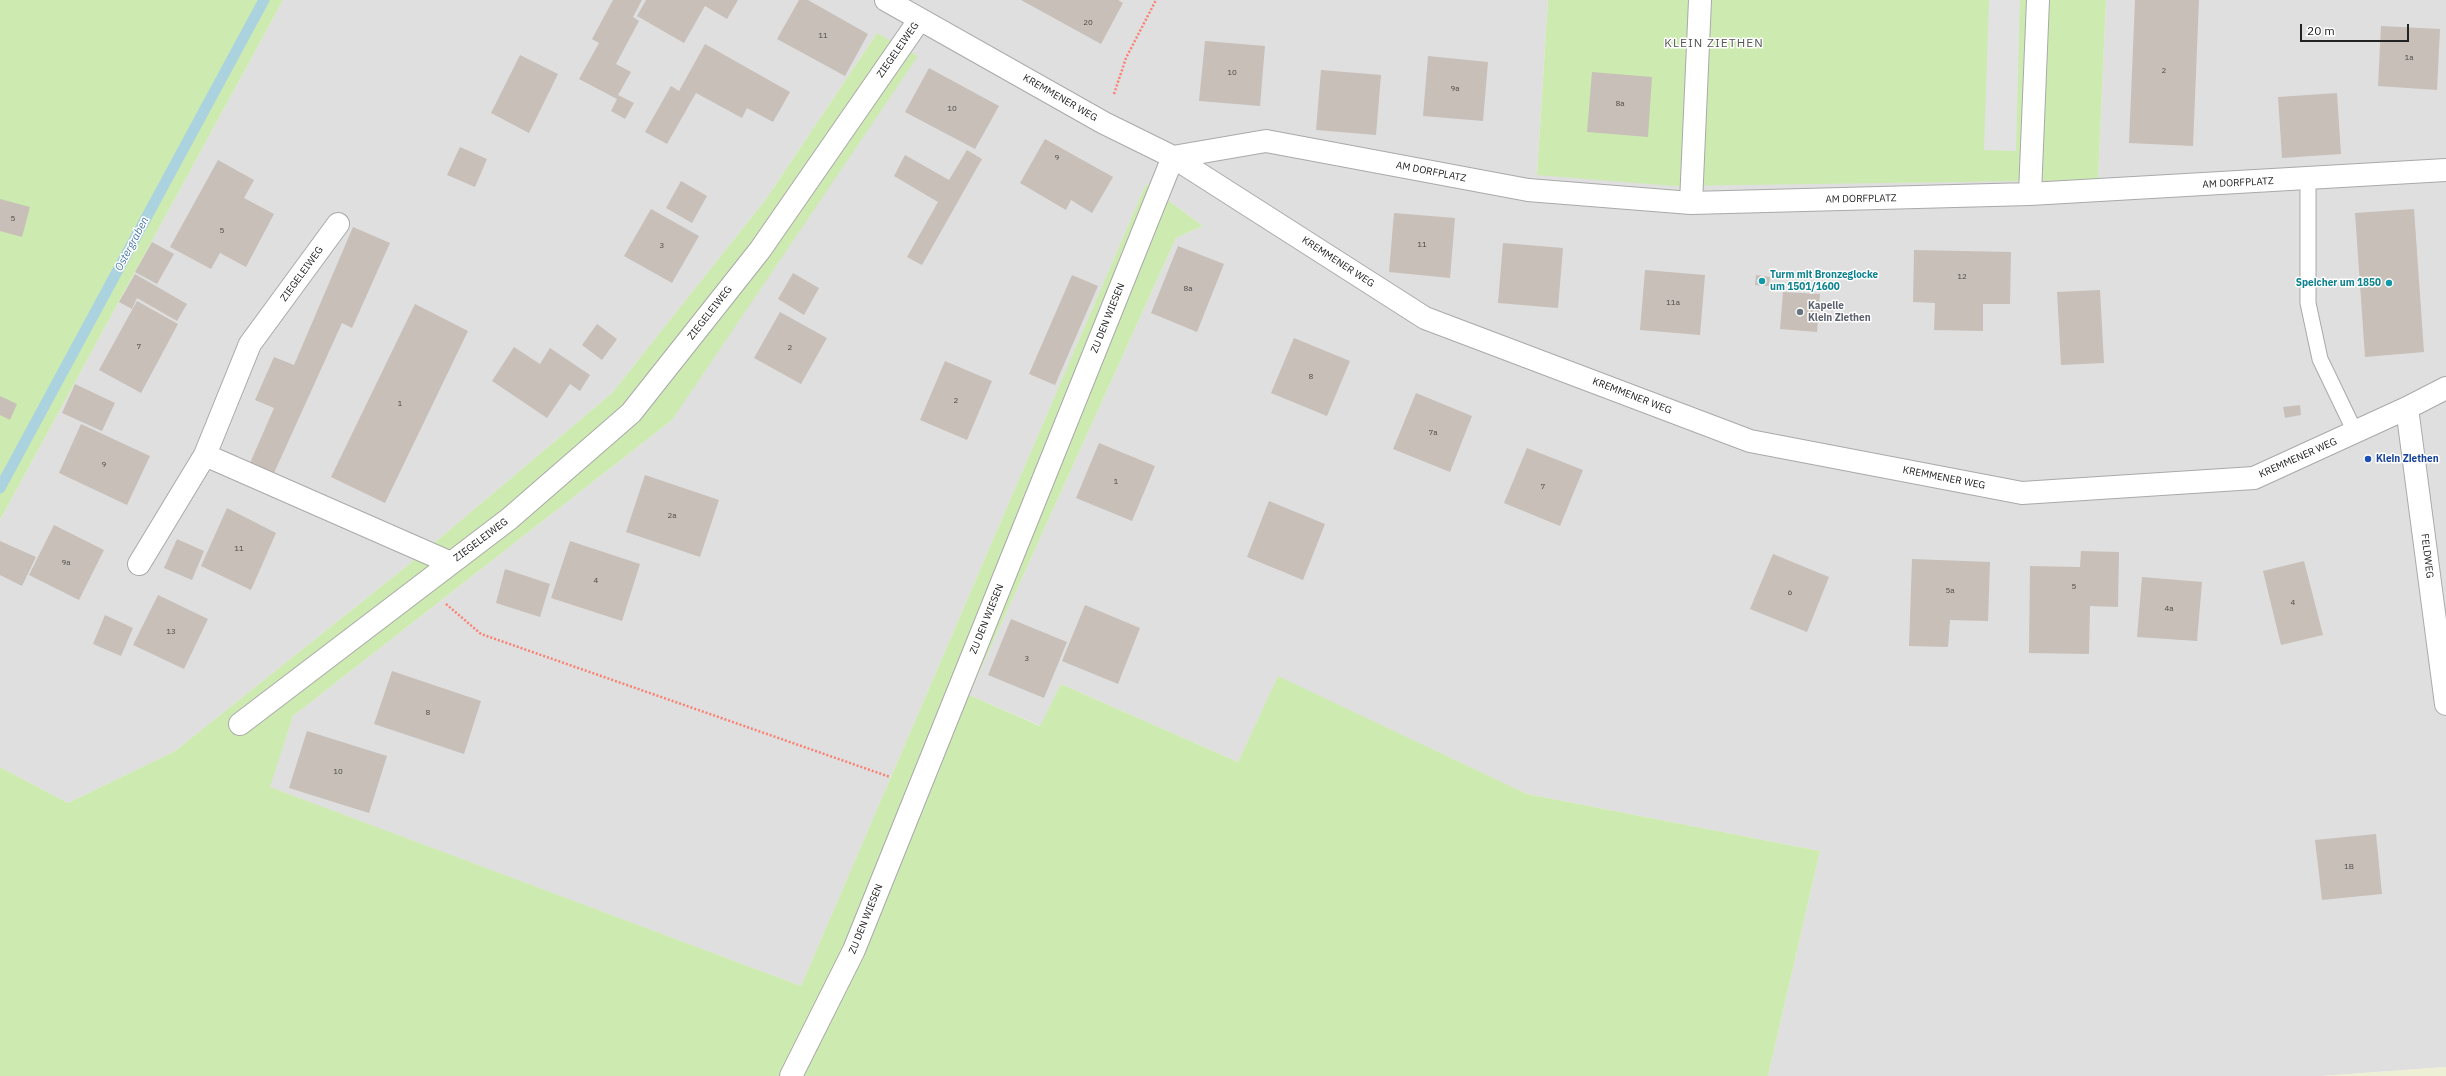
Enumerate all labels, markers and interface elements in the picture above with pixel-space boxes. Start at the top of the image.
scale bar [2302,16,2411,42]
house number: 20 [1083,18,1093,28]
street label: ZIEGELEIWEG [874,20,922,80]
text: 20 m [2307,23,2335,38]
house number: 11 [818,31,828,41]
district label: KLEIN ZIETHEN [1664,37,1764,51]
house number: 1a [2404,53,2414,63]
house number: 2 [2162,66,2166,76]
house number: 10 [1227,68,1237,78]
street label: KREMMENER WEG [1021,72,1099,124]
house number: 9a [1450,84,1460,94]
house number: 8a [1615,99,1625,109]
house number: 10 [947,104,957,114]
house number: 9 [1055,153,1059,163]
street label: AM DORFPLATZ [1395,159,1467,185]
street label: AM DORFPLATZ [2202,175,2274,191]
street label: AM DORFPLATZ [1825,192,1897,206]
house number: 5 [11,214,15,224]
water label: Ostergraben [112,215,152,273]
house number: 5 [220,226,224,236]
street label: KREMMENER WEG [1300,234,1376,290]
house number: 11 [1417,240,1427,250]
house number: 3 [660,241,664,251]
street label: ZIEGELEIWEG [278,244,326,304]
place label: Turm mit Bronzeglocke um 1501/1600 [1770,269,1878,292]
house number: 12 [1957,272,1967,282]
marker: Turm mit Bronzeglocke um 1501/1600 [1757,276,1767,286]
place label: Speicher um 1850 [2296,277,2381,289]
marker: Speicher um 1850 [2384,278,2394,288]
street label: ZU DEN WIESEN [1089,281,1127,355]
street label: ZIEGELEIWEG [685,284,735,342]
house number: 8a [1183,284,1193,294]
house number: 11a [1666,298,1680,308]
place label: Kapelle Klein Ziethen [1808,300,1871,324]
marker: Kapelle Klein Ziethen [1795,307,1805,317]
house number: 7 [137,342,141,352]
house number: 2 [788,343,792,353]
house number: 8 [1309,372,1313,382]
street label: KREMMENER WEG [1591,375,1673,417]
house number: 2 [954,396,958,406]
house number: 1 [398,399,402,409]
house number: 7a [1428,428,1438,438]
street label: KREMMENER WEG [2257,435,2339,481]
place label: Klein Ziethen [2376,453,2439,465]
marker: Klein Ziethen [2363,454,2373,464]
house number: 9 [102,460,106,470]
street label: KREMMENER WEG [1902,464,1986,492]
house number: 1 [1114,477,1118,487]
house number: 7 [1541,482,1545,492]
house number: 2a [667,511,677,521]
street label: ZIEGELEIWEG [451,516,511,564]
street label: FELDWEG [2418,533,2436,579]
house number: 11 [234,544,244,554]
house number: 9a [61,558,71,568]
house number: 4 [594,576,598,586]
street label: ZU DEN WIESEN [968,582,1006,656]
house number: 5 [2072,582,2076,592]
house number: 5a [1945,586,1955,596]
house number: 6 [1788,588,1792,598]
house number: 4 [2291,598,2295,608]
house number: 4a [2164,604,2174,614]
house number: 13 [166,627,176,637]
house number: 3 [1025,654,1029,664]
house number: 8 [426,708,430,718]
house number: 10 [333,767,343,777]
house number: 1B [2344,862,2354,872]
street label: ZU DEN WIESEN [847,882,885,956]

